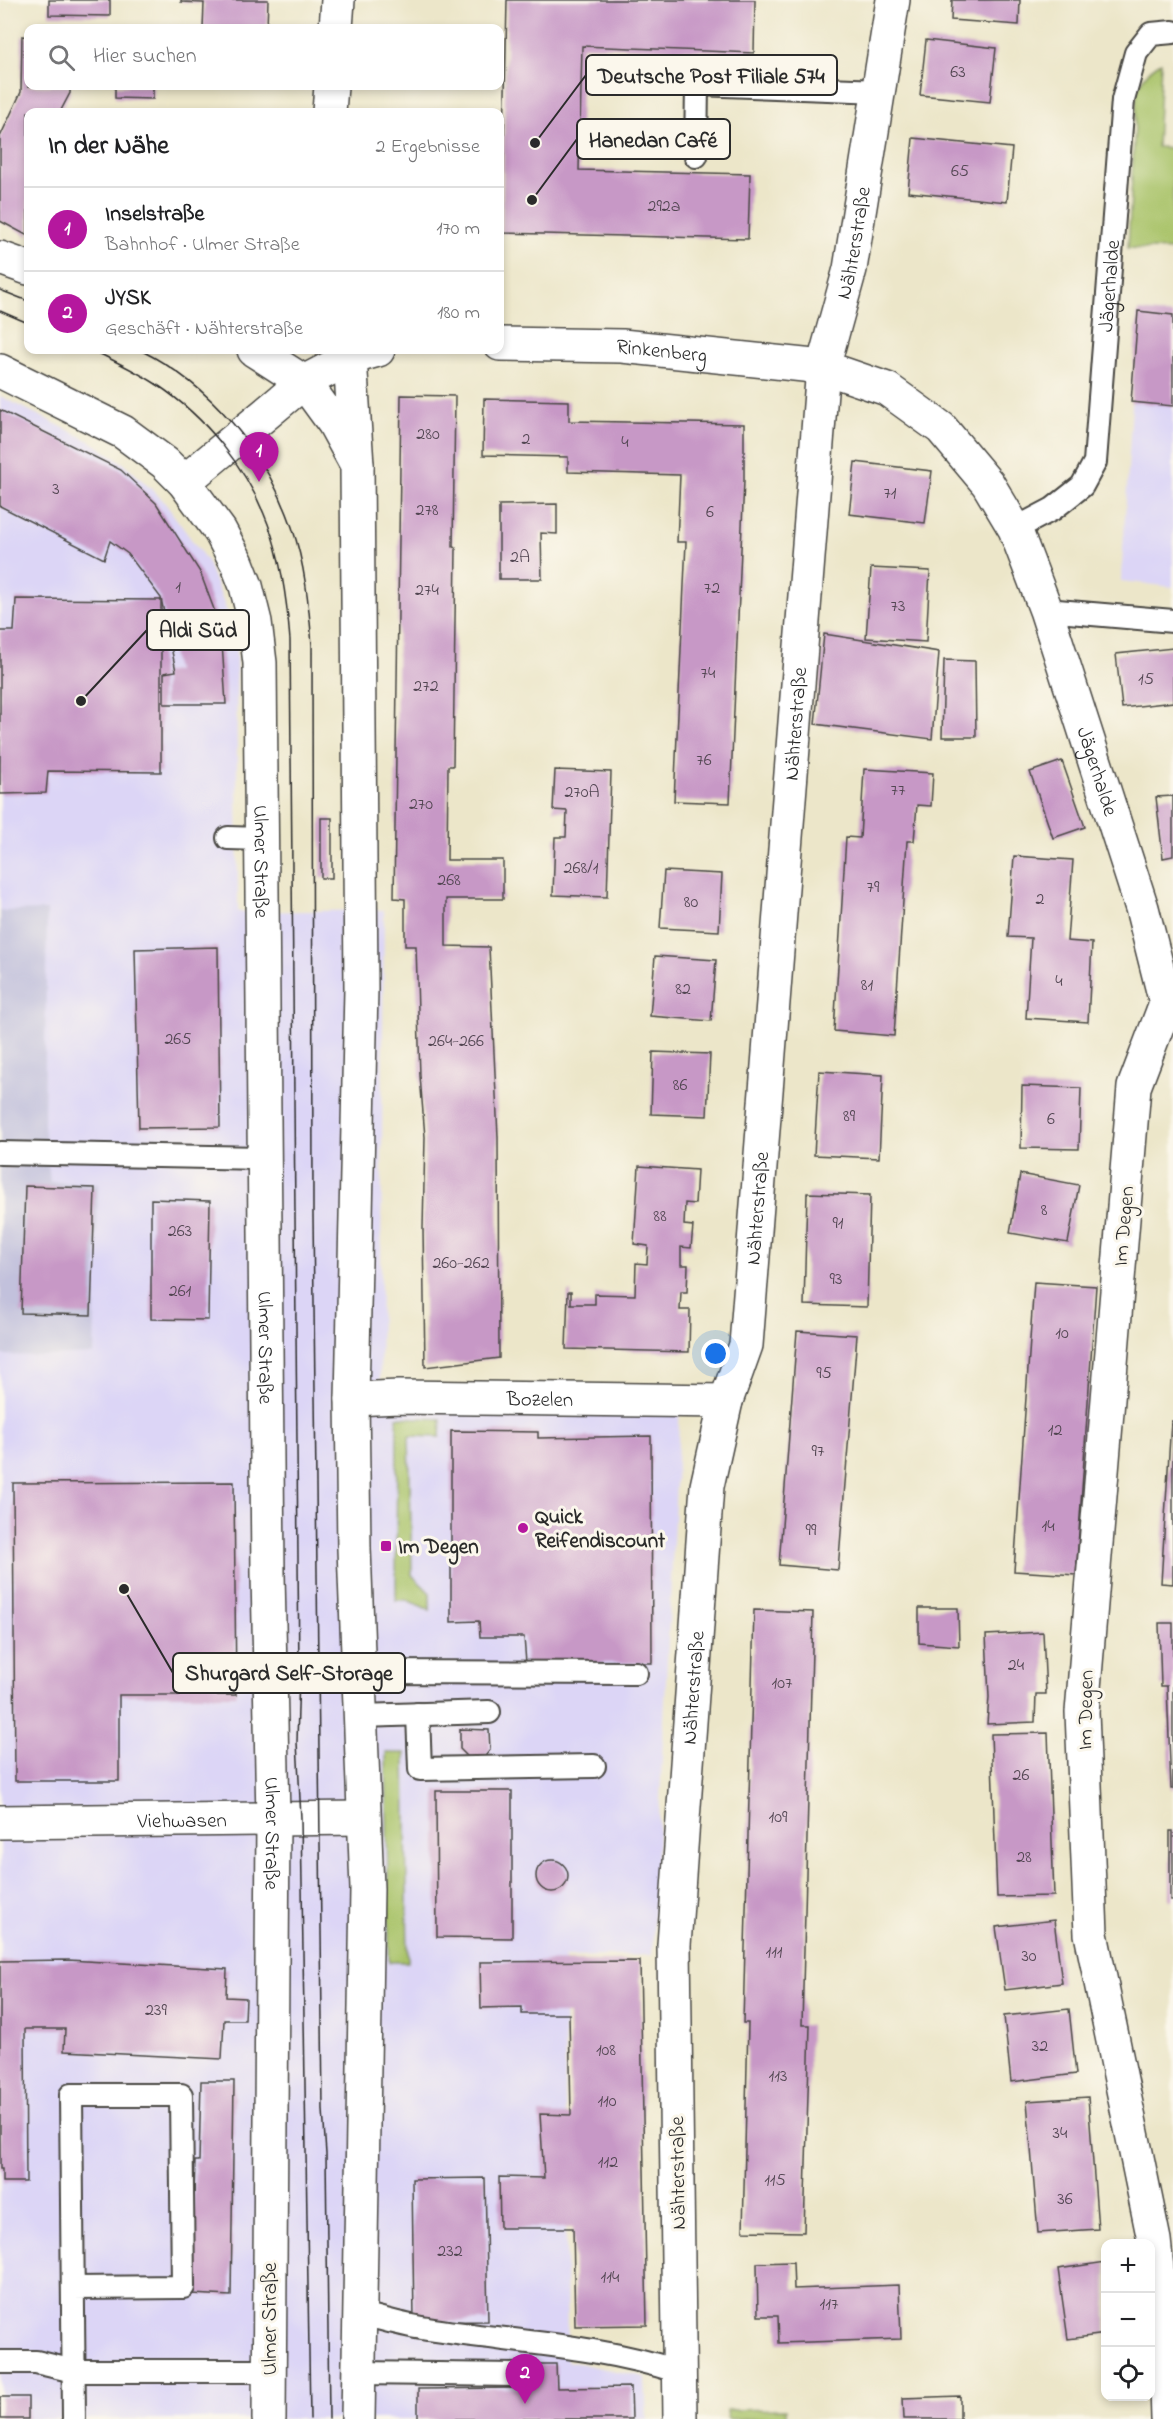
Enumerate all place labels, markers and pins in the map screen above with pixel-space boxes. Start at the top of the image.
callout: Deutsche Post Filiale 574 [586,55,837,95]
callout: Hanedan Café [577,119,730,159]
pin: 1 [240,432,278,482]
callout: Aldi Süd [147,610,249,650]
place label: Quick Reifendiscount [535,1503,666,1557]
marker: Quick Reifendiscount [516,1521,530,1535]
place label: Im Degen [398,1533,479,1565]
marker: Im Degen [379,1539,393,1553]
callout: Shurgard Self-Storage [173,1653,405,1693]
pin: 2 [506,2354,544,2404]

